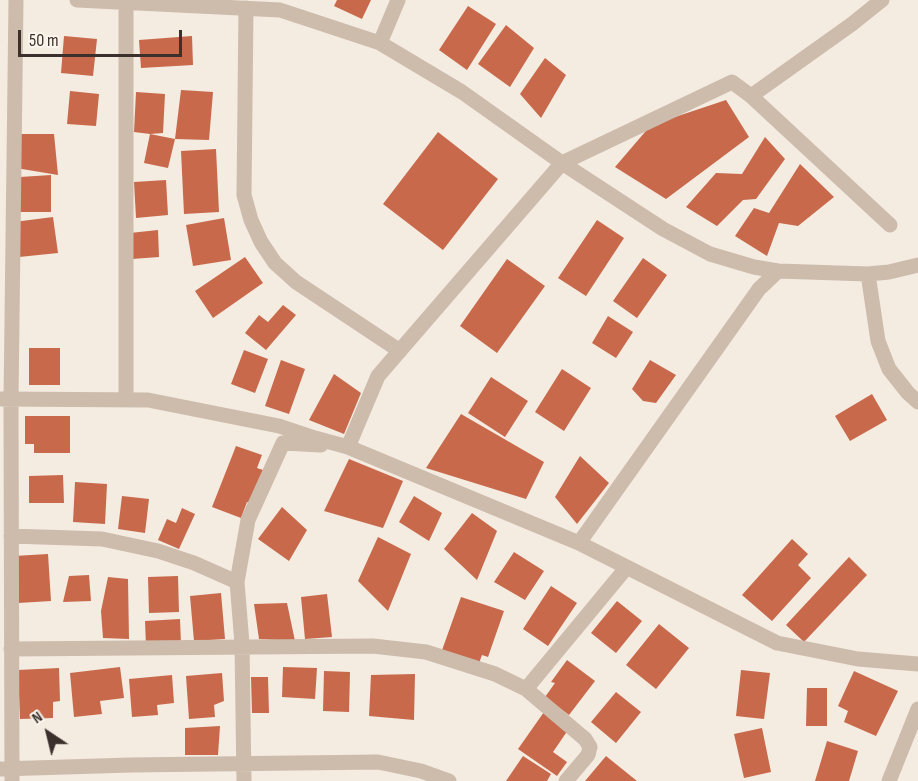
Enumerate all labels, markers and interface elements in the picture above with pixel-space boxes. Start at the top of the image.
scale bar [21,18,184,56]
text: 50 m [29,30,59,51]
north arrow [18,703,78,763]
text: N [28,708,46,728]

